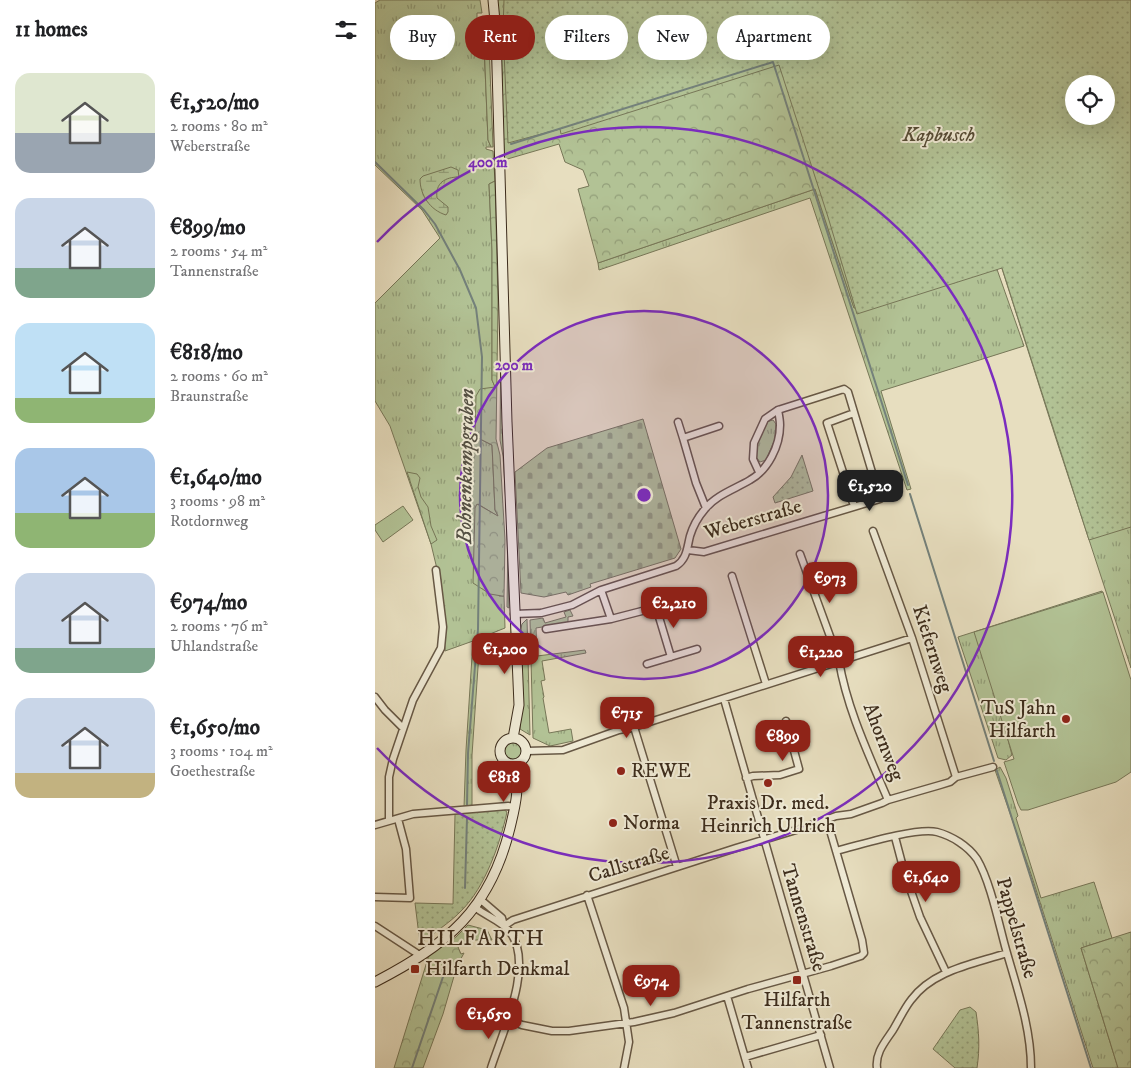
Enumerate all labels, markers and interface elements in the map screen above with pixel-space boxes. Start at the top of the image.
chip: Buy [390,15,455,60]
chip: Rent [465,15,535,60]
chip: Filters [545,15,628,60]
chip: New [638,15,707,60]
chip: Apartment [717,15,830,60]
icon: filters [332,16,360,44]
text: 11 homes [15,17,88,43]
map controls [1065,75,1115,125]
button: locate [1065,75,1115,125]
text: €1,520/mo [170,90,259,116]
icon: home [55,93,115,153]
text: 2 rooms · 80 m² [170,116,268,136]
park label: Kapbusch [902,123,975,148]
text: Weberstraße [170,136,250,156]
text: 400 m [467,153,508,172]
text: €899/mo [170,215,245,241]
icon: home [55,218,115,278]
text: 2 rooms · 54 m² [170,241,267,261]
text: Tannenstraße [170,261,259,281]
text: €818/mo [170,340,243,366]
icon: home [55,343,115,403]
text: 200 m [495,356,534,375]
text: 2 rooms · 60 m² [170,366,268,386]
text: Braunstraße [170,386,248,406]
water label: Bohnenkampgraben [452,388,480,545]
text: €1,640/mo [170,465,262,491]
icon: home [55,468,115,528]
pin: €1,520 [829,470,911,512]
text: €1,520 [848,476,892,496]
centre of rings [635,486,653,504]
text: 3 rooms · 98 m² [170,491,265,511]
street label: Weberstraße [700,494,805,546]
text: Rotdornweg [170,511,248,531]
pin: €973 [800,562,860,604]
text: €973 [814,568,846,588]
pin: €2,210 [633,586,715,629]
text: €974/mo [170,590,247,616]
icon: home [55,593,115,653]
text: €2,210 [652,593,696,613]
street label: Kiefernweg [906,602,958,696]
text: 2 rooms · 76 m² [170,616,268,636]
pin: €1,200 [464,632,546,675]
text: Uhlandstraße [170,636,258,656]
pin: €1,220 [780,636,862,678]
text: €1,200 [483,639,527,659]
text: €1,220 [799,642,843,662]
pin: €715 [597,696,657,739]
place label: TuS Jahn Hilfarth [981,696,1057,744]
street label: Ahornweg [857,700,909,785]
text: €715 [611,703,643,723]
marker: TuS Jahn Hilfarth [1060,713,1072,725]
text: €1,650/mo [170,715,260,741]
icon: home [55,718,115,778]
pin: €899 [753,720,813,762]
text: €899 [766,726,800,746]
text: 3 rooms · 104 m² [170,741,273,761]
place label: REWE [631,759,691,784]
pin: €818 [474,760,534,803]
text: Goethestraße [170,761,255,781]
marker: REWE [615,765,627,777]
text: €818 [488,767,520,787]
marker: Praxis Dr. med. Heinrich Ullrich [762,777,774,789]
place label: Praxis Dr. med. Heinrich Ullrich [700,791,836,839]
place label: Norma [623,811,680,836]
marker: Norma [607,817,619,829]
street label: Callstraße [586,841,672,889]
pin: €1,640 [885,860,967,903]
street label: Tannenstraße [775,861,831,975]
text: €1,640 [903,867,949,887]
street label: Pappelstraße [990,875,1042,981]
district label: HILFARTH [417,925,545,952]
place label: Hilfarth Denkmal [425,957,570,982]
marker: Hilfarth Denkmal [409,963,421,975]
pin: €974 [621,964,681,1007]
text: €974 [634,971,668,991]
marker: Hilfarth Tannenstraße [791,974,803,986]
place label: Hilfarth Tannenstraße [742,988,852,1036]
pin: €1,650 [448,998,530,1040]
text: €1,650 [467,1004,511,1024]

